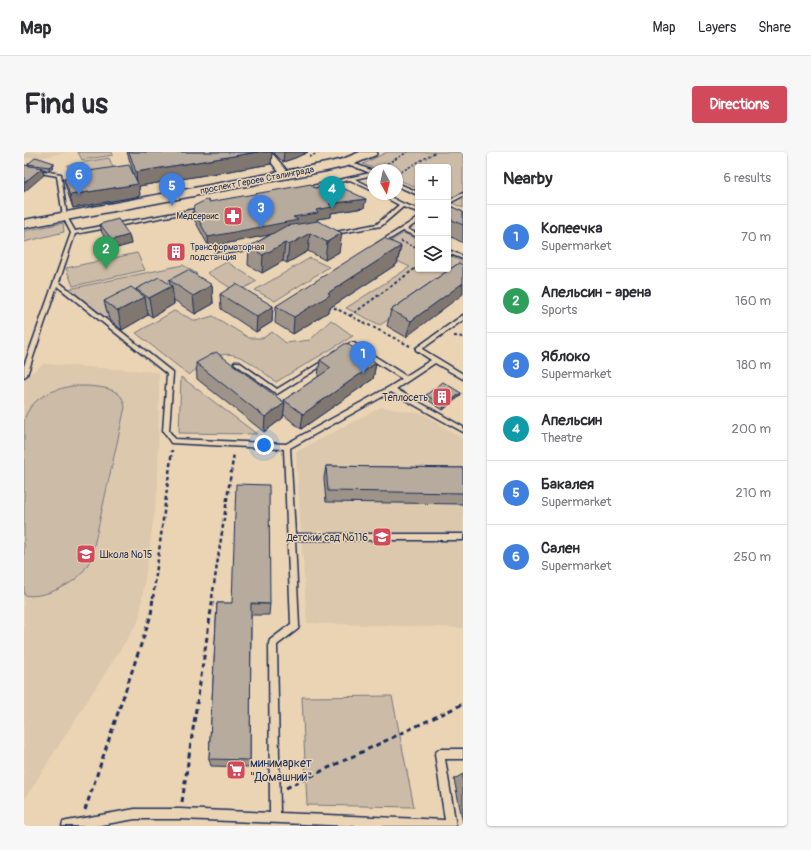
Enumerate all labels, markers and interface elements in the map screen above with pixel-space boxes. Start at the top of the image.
text: Map [20,16,51,40]
text: Map [653,19,676,36]
text: Layers [698,19,736,36]
text: Share [758,19,791,36]
button: Directions [692,86,787,123]
text: Find us [24,87,108,122]
pin: 6 [66,162,92,195]
street label: проспект Героев Сталинграда [199,164,315,197]
north arrow [367,164,403,200]
map controls [415,164,451,272]
button: + [415,164,451,200]
text: Nearby [503,168,552,189]
text: 6 results [724,170,771,186]
pin: 5 [159,173,185,206]
pin: 4 [319,176,345,209]
pin: 3 [248,195,274,228]
button: − [415,200,451,236]
pharmacy icon: Медсервис [222,205,244,227]
place label: Медсервис [176,211,219,222]
text: Копеечка [541,219,602,238]
text: 1 [513,229,519,245]
text: 70 m [741,229,771,245]
pin: 2 [93,236,119,269]
button: layers [415,236,451,272]
text: Supermarket [541,238,612,254]
building icon: Трансформаторная подстанция [165,241,187,263]
place label: Трансформаторная подстанция [190,242,265,263]
text: Апельсин - арена [541,283,651,302]
text: 2 [512,293,520,309]
text: 160 m [735,293,771,309]
text: Sports [541,302,577,318]
pin: 1 [350,341,376,374]
text: Яблоко [541,347,590,366]
text: 3 [512,357,520,373]
text: 180 m [736,357,771,373]
text: Supermarket [541,366,612,382]
building icon: Теплосеть [431,386,453,408]
place label: Теплосеть [382,392,428,404]
text: Апельсин [541,411,602,430]
text: 4 [512,421,520,437]
text: 200 m [732,421,771,437]
text: Theatre [541,430,582,446]
your location [254,435,274,455]
text: Бакалея [541,475,594,494]
text: 5 [512,485,520,501]
text: 210 m [735,485,771,501]
text: Supermarket [541,494,612,510]
school or university icon: Детский сад №116 [371,526,393,548]
place label: Детский сад №116 [286,532,368,544]
text: Сален [541,539,580,558]
school or university icon: Школа №15 [75,543,97,565]
place label: Школа №15 [100,549,152,561]
text: 6 [512,549,520,565]
text: 250 m [733,549,771,565]
text: Supermarket [541,558,612,574]
place label: минимаркет "Домашний" [250,756,312,785]
supermarket icon: минимаркет "Домашний" [225,759,247,781]

